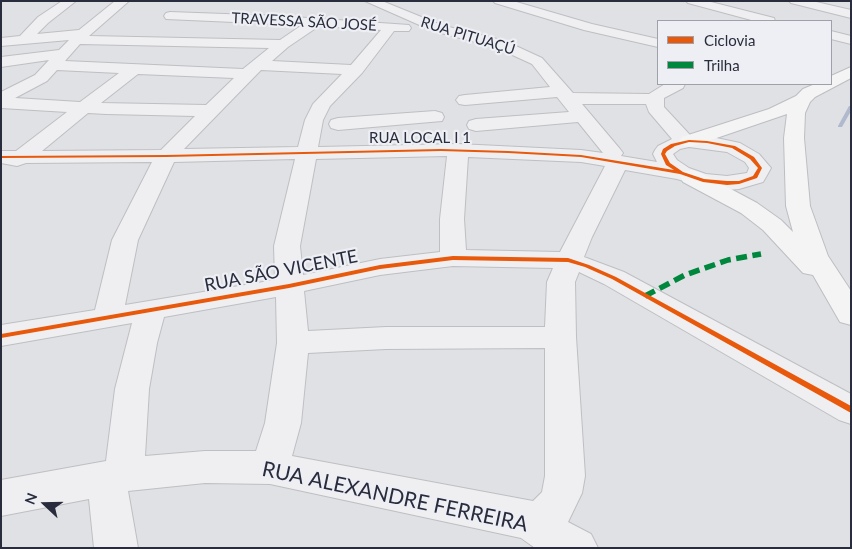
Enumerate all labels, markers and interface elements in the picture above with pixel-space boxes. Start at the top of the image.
street label: TRAVESSA SÃO JOSÉ [231,9,377,35]
street label: RUA PITUAÇÚ [419,13,517,59]
legend [657,20,832,85]
text: Ciclovia [704,31,755,49]
text: Trilha [704,56,740,74]
street label: RUA LOCAL I 1 [369,129,471,147]
street label: RUA SÃO VICENTE [202,246,360,296]
street label: RUA ALEXANDRE FERREIRA [260,456,530,538]
north arrow [20,479,70,529]
text: N [21,490,40,507]

